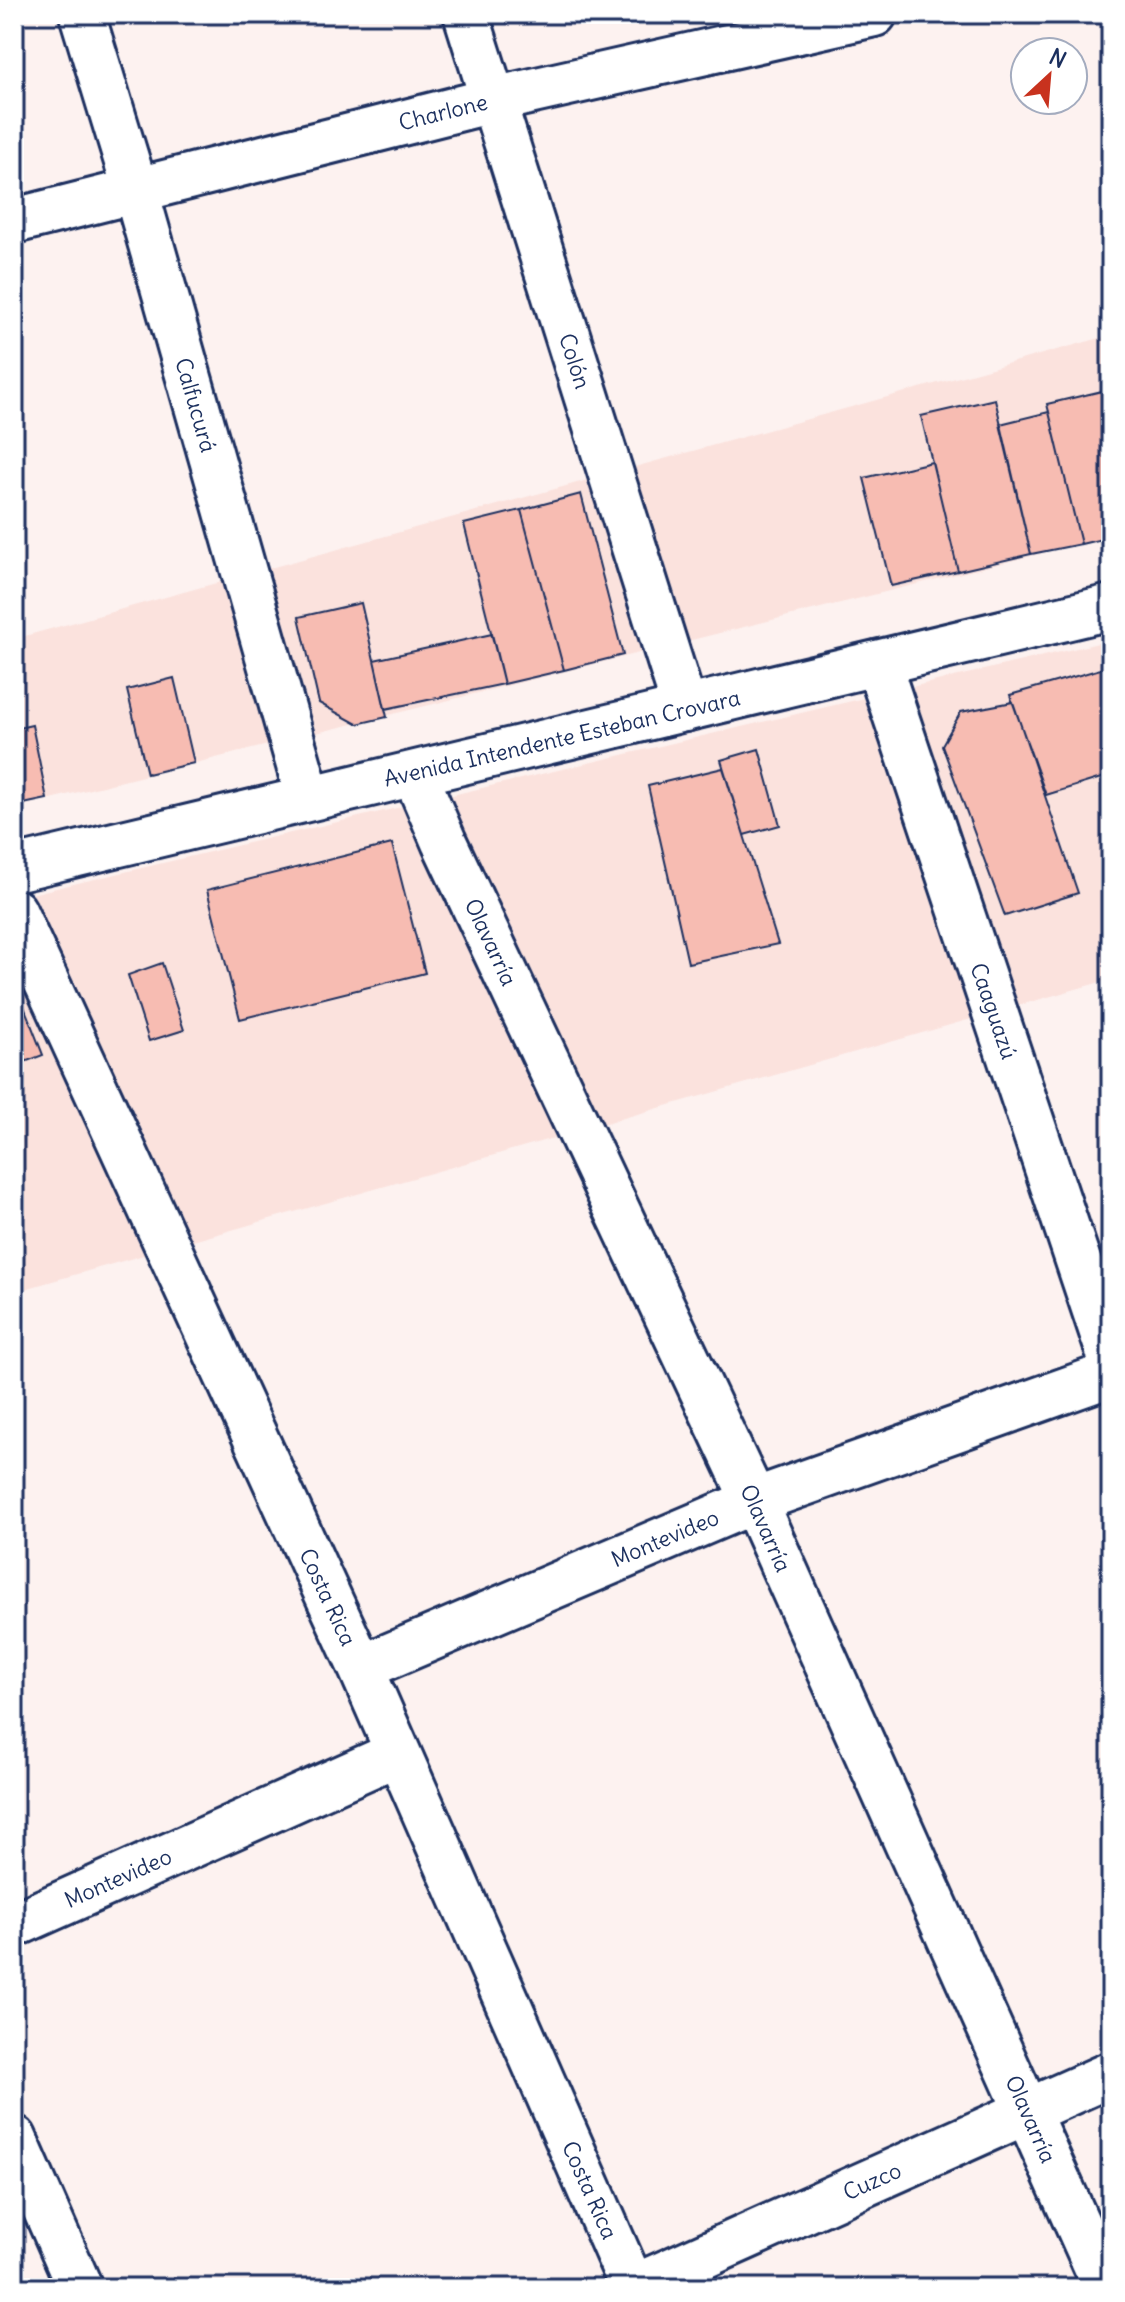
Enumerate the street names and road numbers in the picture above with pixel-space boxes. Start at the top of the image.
street label: Charlone [396,87,490,137]
street label: Colón [553,330,597,392]
street label: Calfucurá [169,354,223,456]
street label: Avenida Intendente Esteban Crovara [381,683,743,793]
street label: Olavarría [459,894,523,990]
street label: Caaguazú [964,959,1024,1063]
street label: Olavarría [734,1480,798,1576]
street label: Montevideo [607,1503,723,1573]
street label: Costa Rica [293,1544,363,1650]
street label: Montevideo [60,1842,176,1914]
street label: Olavarría [999,2071,1063,2167]
street label: Costa Rica [556,2137,624,2243]
street label: Cuzco [839,2156,905,2206]

